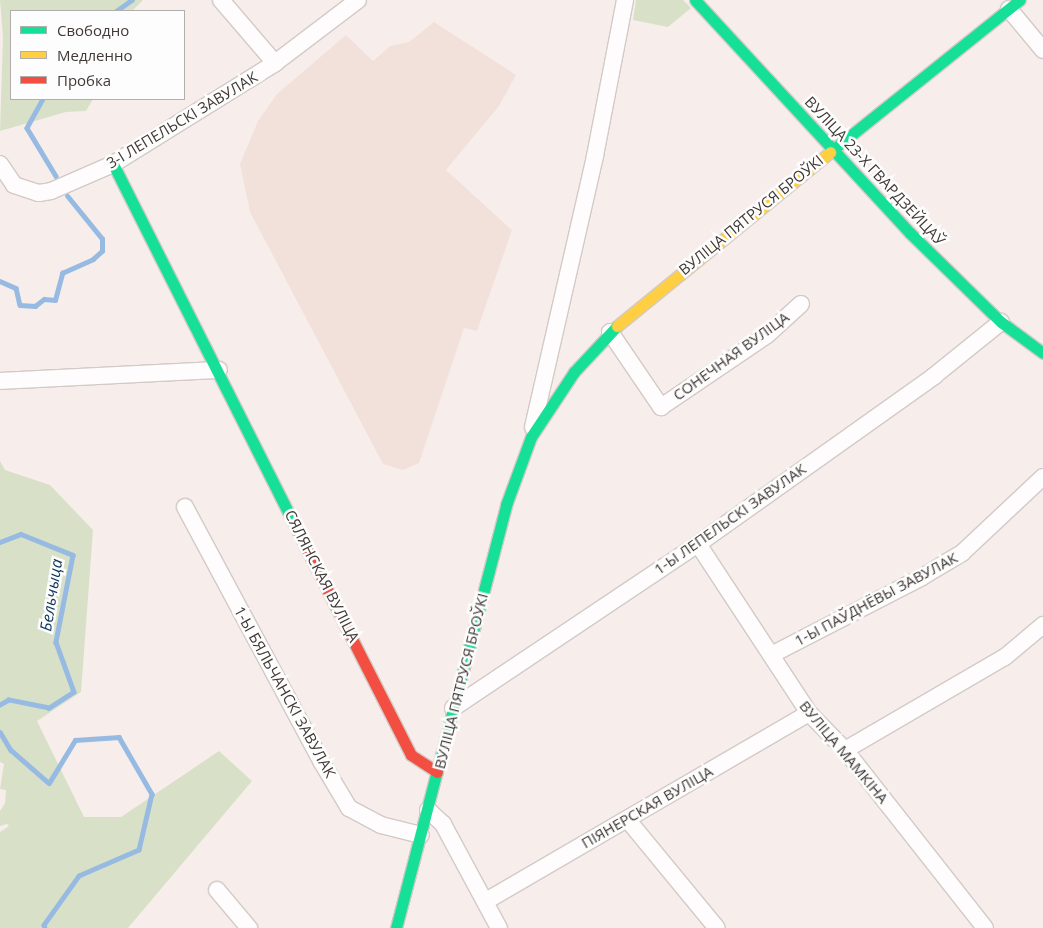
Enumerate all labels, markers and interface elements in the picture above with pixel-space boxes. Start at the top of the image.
legend [10,10,185,100]
text: Свободно [57,20,129,40]
text: Медленно [57,45,133,65]
street label: 3-І ЛЕПЕЛЬСКІ ЗАВУЛАК [103,68,261,172]
text: Пробка [57,70,111,90]
street label: ВУЛІЦА 23-Х ГВАРДЗЕЙЦАЎ [801,93,949,249]
street label: ВУЛІЦА ПЯТРУСЯ БРОЎКІ [675,151,827,279]
street label: СОНЕЧНАЯ ВУЛІЦА [669,308,793,404]
street label: 1-Ы ЛЕПЕЛЬСКІ ЗАВУЛАК [651,460,809,578]
street label: СЯЛЯНСКАЯ ВУЛІЦА [281,507,363,645]
street label: 1-Ы ПАЎДНЁВЫ ЗАВУЛАК [791,548,961,650]
water label: Бельчыца [36,557,66,633]
street label: ВУЛІЦА ПЯТРУСЯ БРОЎКІ [430,591,492,771]
street label: 1-Ы БЯЛЬЧАНСКІ ЗАВУЛАК [230,603,340,781]
street label: ВУЛІЦА МАМКІНА [796,697,892,807]
street label: ПІЯНЕРСКАЯ ВУЛІЦА [578,762,716,852]

